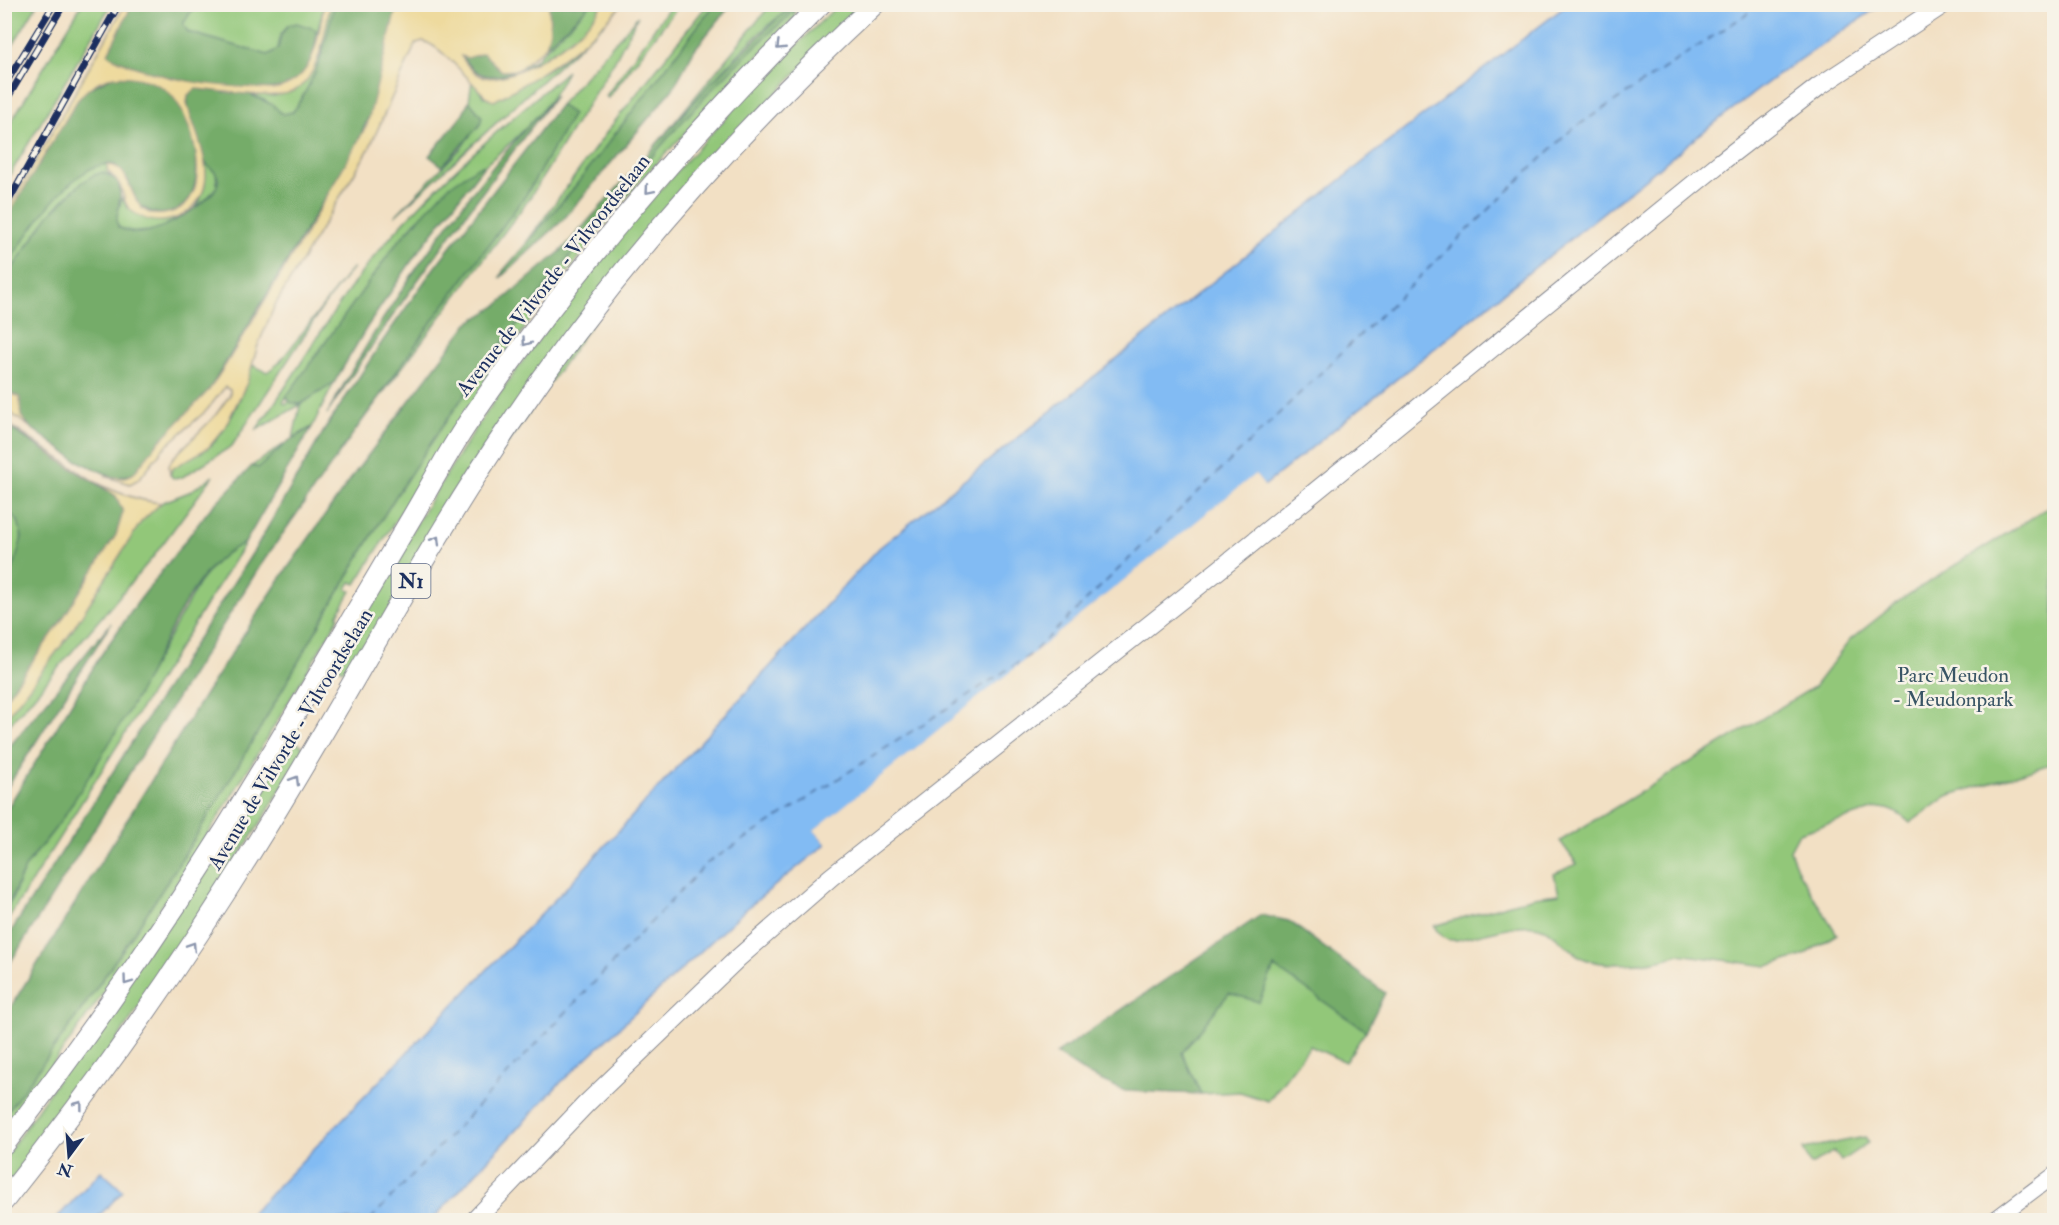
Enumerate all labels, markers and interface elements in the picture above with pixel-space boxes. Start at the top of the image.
one-way arrow [776,38,787,49]
street label: Avenue de Vilvorde - Vilvoordselaan [450,149,657,403]
one-way arrow [645,183,656,194]
one-way arrow [523,335,534,346]
one-way arrow [429,536,441,546]
road number: N1 [392,564,430,598]
street label: Avenue de Vilvorde - Vilvoordselaan [201,603,379,876]
park label: Parc Meudon - Meudonpark [1892,662,2014,713]
one-way arrow [288,776,300,786]
one-way arrow [184,942,196,952]
one-way arrow [123,974,134,985]
one-way arrow [72,1100,83,1111]
north arrow [39,1126,99,1186]
text: N [55,1158,76,1181]

